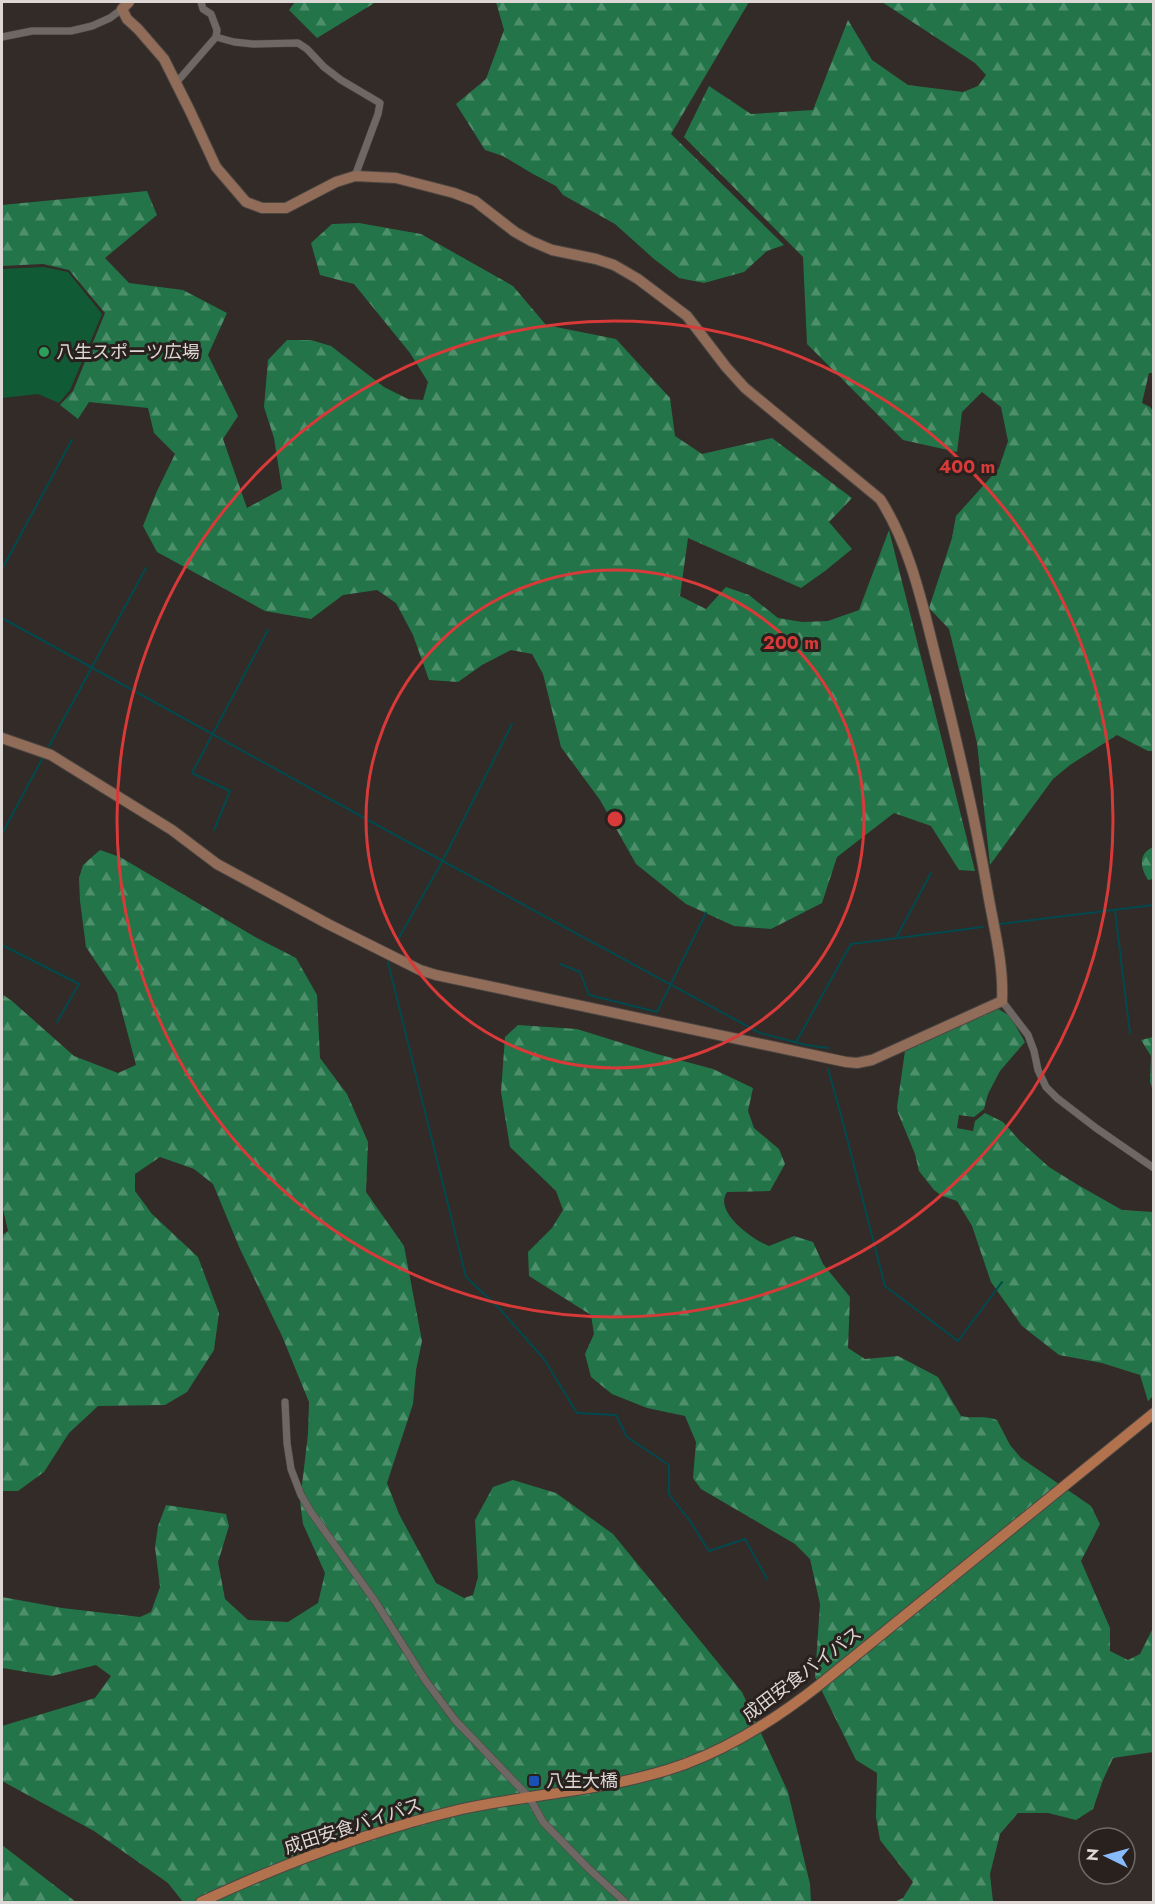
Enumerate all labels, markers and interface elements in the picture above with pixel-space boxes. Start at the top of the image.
place label: 八生スポーツ広場 [56,339,200,365]
marker: 八生スポーツ広場 [37,345,51,359]
text: 400 m [939,454,995,480]
text: 200 m [763,630,819,656]
centre of rings [605,809,625,829]
street label: 成田安食バイパス [737,1620,867,1728]
place label: 八生大橋 [546,1768,618,1794]
marker: 八生大橋 [527,1774,541,1788]
street label: 成田安食バイパス [281,1791,425,1861]
north arrow [1077,1826,1137,1886]
text: N [1081,1847,1105,1862]

